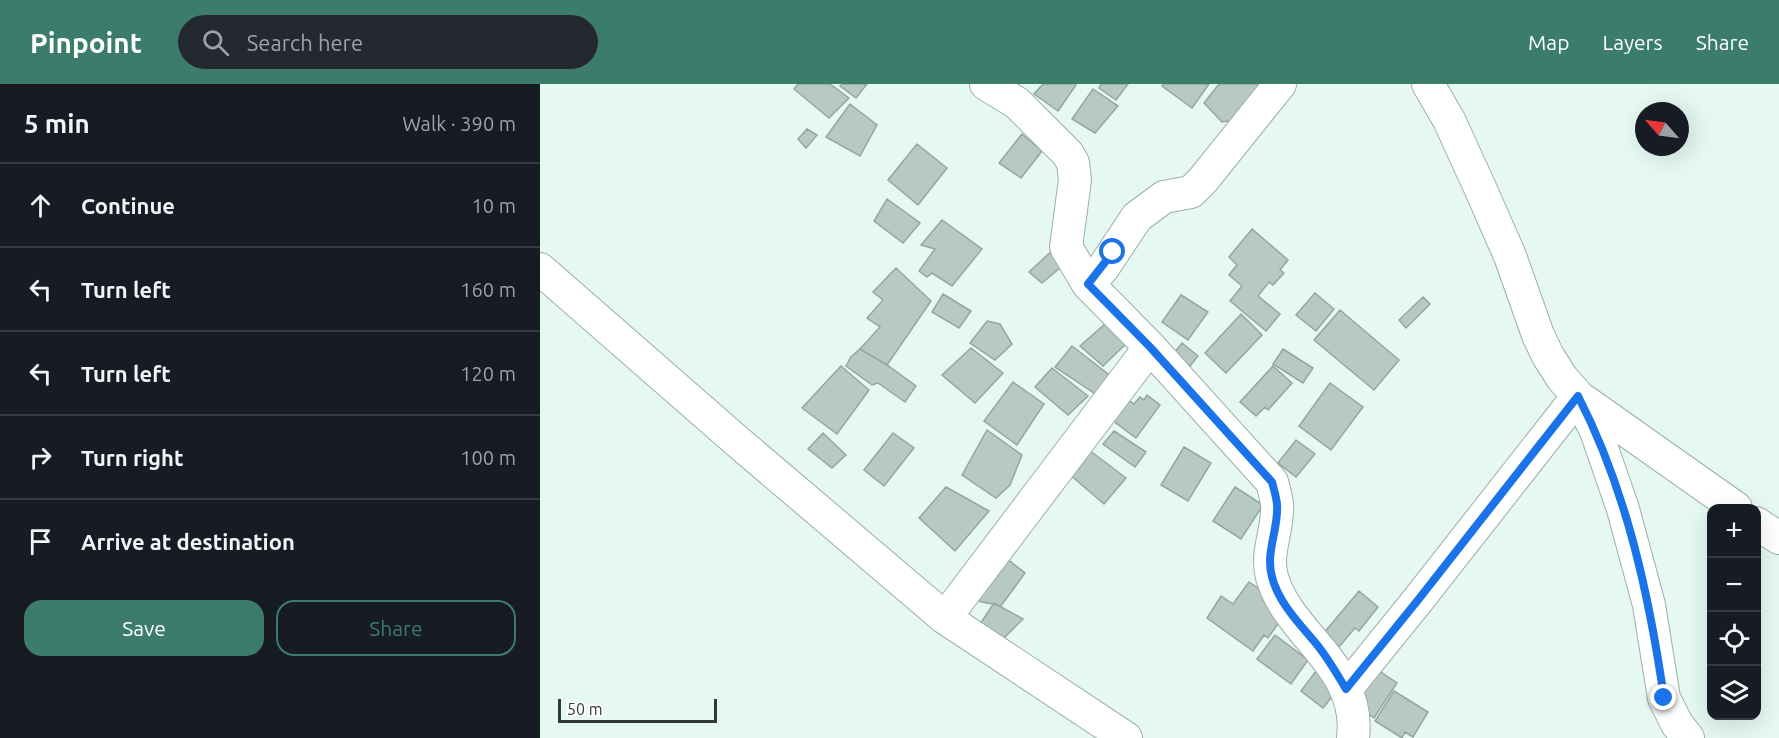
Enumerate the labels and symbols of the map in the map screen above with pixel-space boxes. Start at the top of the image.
north arrow [1635,102,1689,156]
route start [1099,238,1125,264]
route end [1650,684,1676,710]
scale bar [558,696,717,724]

